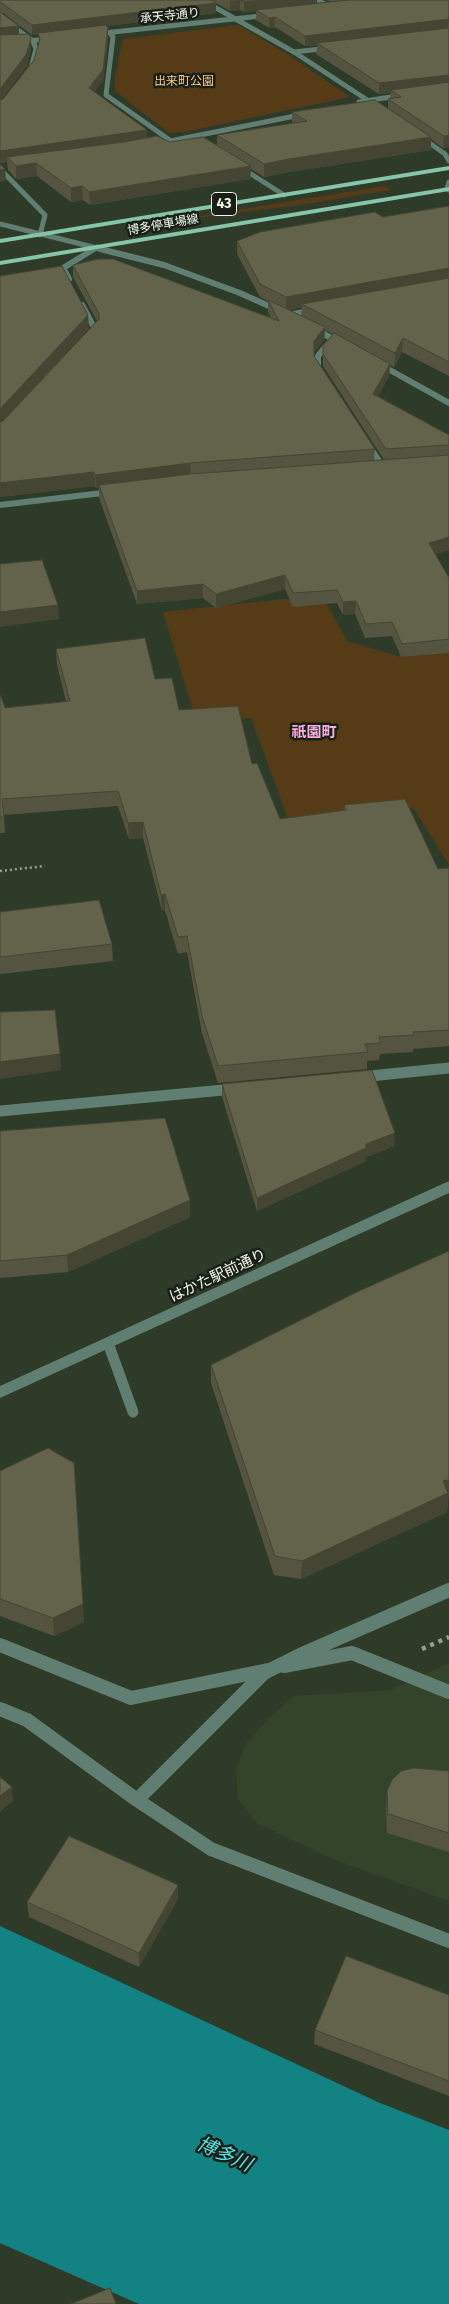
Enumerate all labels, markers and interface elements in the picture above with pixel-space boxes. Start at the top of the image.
street label: 承天寺通り [139,6,201,26]
park label: 出来町公園 [154,75,214,89]
road number: 43 [212,192,236,215]
street label: 博多停車場線 [126,212,200,238]
district label: 祇園町 [292,724,336,742]
street label: はかた駅前通り [167,1246,269,1306]
water label: 博多川 [193,2133,255,2177]

